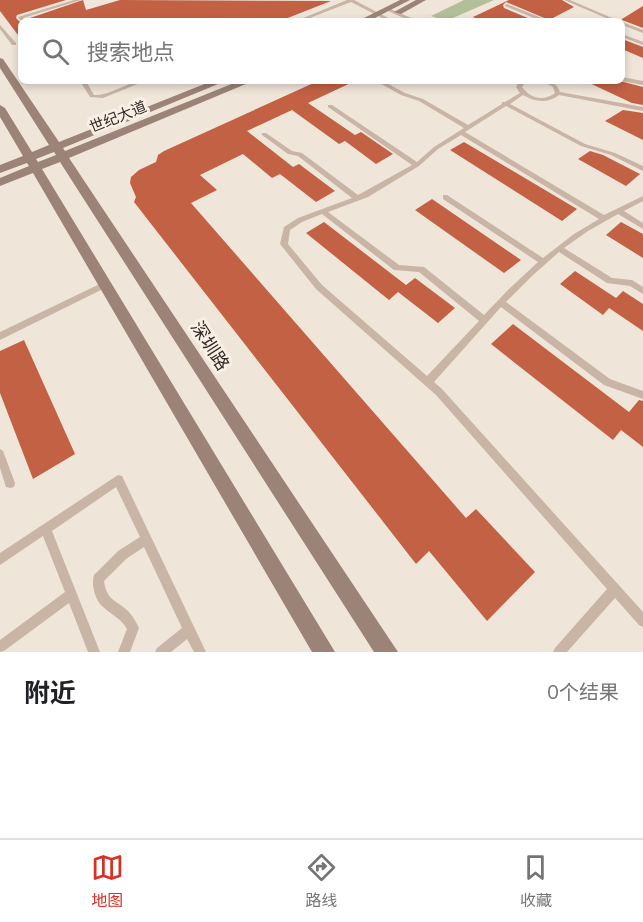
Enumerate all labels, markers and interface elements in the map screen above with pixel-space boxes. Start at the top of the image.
search box [18,18,625,84]
icon: search [39,35,72,68]
text: 搜索地点 [87,38,175,68]
street label: 世纪大道 [86,96,150,138]
street label: 深圳路 [185,317,235,375]
text: 附近 [24,676,76,711]
text: 0个结果 [547,679,619,706]
tab: 地图 [91,851,124,912]
tab: 路线 [305,851,338,912]
tab: 收藏 [519,851,552,912]

